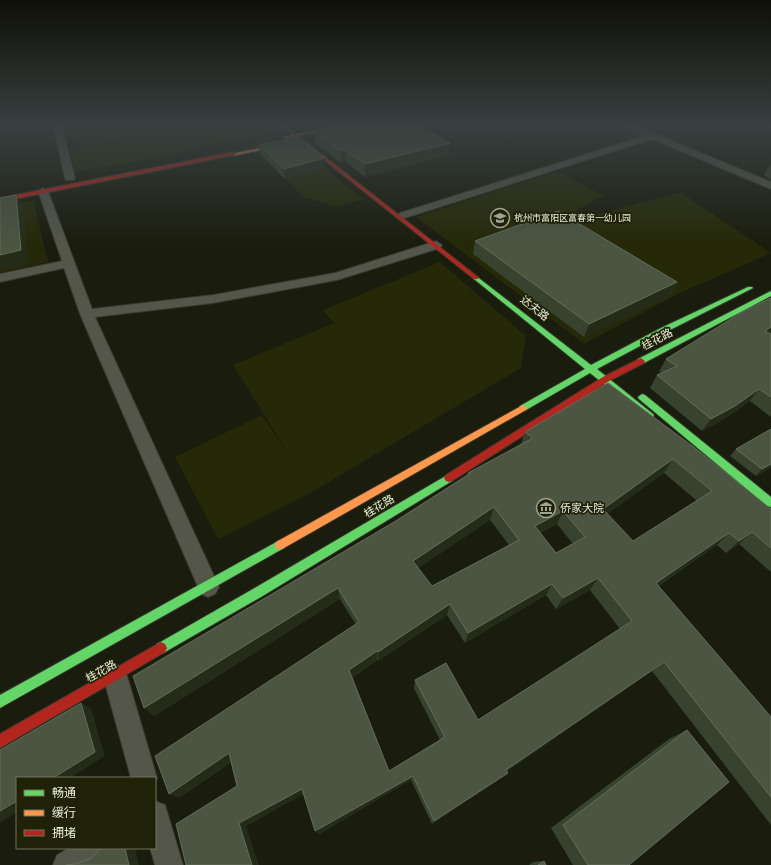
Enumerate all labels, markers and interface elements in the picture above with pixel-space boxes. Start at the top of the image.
school or university icon: 杭州市富阳区富春第一幼儿园 [489,207,511,229]
place label: 杭州市富阳区富春第一幼儿园 [514,212,631,224]
street label: 达夫路 [518,293,552,324]
street label: 桂花路 [640,326,675,353]
street label: 桂花路 [362,492,397,520]
museum icon: 侨家大院 [535,497,557,519]
place label: 侨家大院 [560,502,604,515]
street label: 桂花路 [84,658,119,685]
legend [16,777,156,849]
text: 畅通 [52,786,76,800]
text: 缓行 [52,806,76,820]
text: 拥堵 [52,826,76,840]

